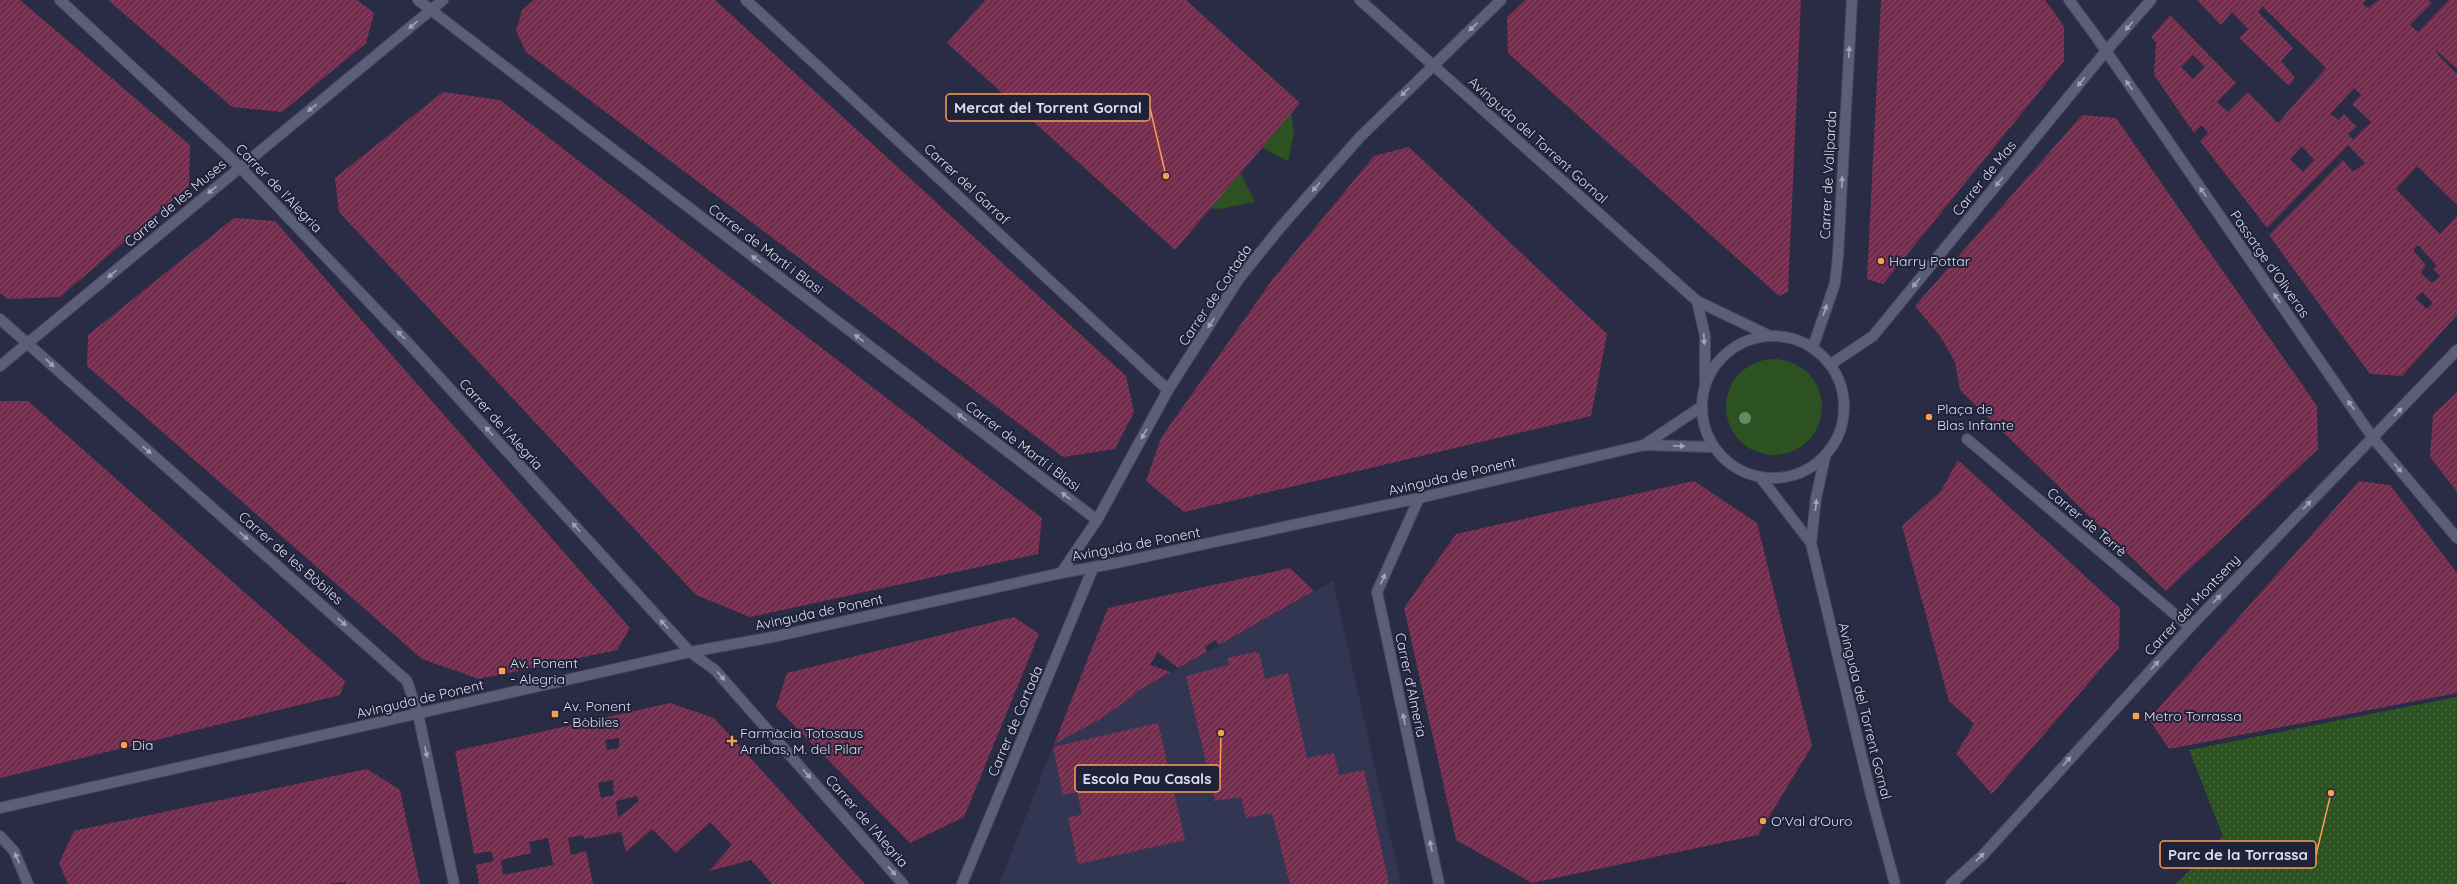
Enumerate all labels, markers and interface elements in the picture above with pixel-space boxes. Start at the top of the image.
one-way arrow [407,21,418,30]
one-way arrow [2124,21,2133,32]
one-way arrow [1468,22,1478,32]
one-way arrow [1846,45,1852,58]
street label: Avinguda del Torrent Gornal [1464,73,1612,207]
one-way arrow [2077,76,2085,87]
one-way arrow [2125,79,2133,90]
one-way arrow [1400,87,1410,97]
callout: Mercat del Torrent Gornal [946,94,1150,121]
text: Mercat del Torrent Gornal [954,98,1142,117]
one-way arrow [307,103,318,112]
street label: Carrer de Vallparda [1816,110,1840,240]
street label: Carrer de Mas [1948,137,2020,219]
street label: Carrer del Garraf [920,139,1014,229]
street label: Carrer de l'Alegria [232,140,326,236]
street label: Carrer de les Muses [120,155,230,251]
one-way arrow [1839,175,1845,188]
one-way arrow [1994,177,2003,188]
one-way arrow [1311,182,1320,192]
one-way arrow [207,186,218,195]
one-way arrow [2199,186,2207,197]
street label: Carrer de Martí i Blasi [705,200,827,298]
street label: Passatge d'Oliveras [2226,207,2314,321]
street label: Carrer de Cortada [1174,241,1256,349]
place label: Harry Pottar [1889,252,1971,270]
one-way arrow [751,255,761,263]
marker: Harry Pottar [1876,256,1886,266]
one-way arrow [107,269,118,278]
one-way arrow [1912,277,1921,288]
one-way arrow [2273,293,2281,304]
one-way arrow [1823,304,1829,316]
one-way arrow [1207,318,1215,328]
one-way arrow [396,330,406,340]
one-way arrow [1701,333,1708,345]
one-way arrow [854,334,865,342]
one-way arrow [45,359,55,368]
street label: Carrer de l'Alegria [455,375,547,473]
street label: Carrer de Martí i Blasi [962,397,1084,495]
place label: Plaça de Blas Infante [1937,400,2014,434]
one-way arrow [2347,400,2355,411]
one-way arrow [2393,407,2403,417]
marker: Plaça de Blas Infante [1924,412,1934,422]
one-way arrow [957,413,968,422]
one-way arrow [484,426,494,436]
one-way arrow [1140,428,1147,440]
one-way arrow [1673,442,1685,449]
one-way arrow [142,445,152,454]
street label: Avinguda de Ponent [1387,453,1518,499]
one-way arrow [2394,462,2403,473]
street label: Carrer de Terrè [2043,483,2131,561]
one-way arrow [1060,492,1071,501]
one-way arrow [1812,498,1819,511]
one-way arrow [2302,500,2311,510]
street label: Carrer de les Bòbiles [235,507,347,609]
one-way arrow [572,522,581,533]
street label: Avinguda de Ponent [1070,523,1202,565]
one-way arrow [240,531,249,540]
street label: Carrer del Montseny [2140,550,2244,660]
one-way arrow [1380,573,1386,584]
street label: Avinguda de Ponent [753,590,885,634]
one-way arrow [2212,594,2222,604]
one-way arrow [337,617,346,626]
one-way arrow [660,619,669,628]
street label: Avinguda del Torrent Gornal [1834,621,1896,801]
street label: Carrer d'Almeria [1391,631,1431,739]
place label: Av. Ponent - Alegria [510,654,578,688]
one-way arrow [2150,660,2159,670]
street label: Carrer de Cortada [984,663,1046,779]
marker: Av. Ponent - Alegria [497,666,507,676]
one-way arrow [716,671,725,682]
street label: Avinguda de Ponent [355,676,486,722]
place label: Av. Ponent - Bòbiles [563,697,631,731]
place label: Metro Torrassa [2144,707,2242,725]
marker: Av. Ponent - Bòbiles [550,709,560,719]
marker: Metro Torrassa [2131,711,2141,721]
one-way arrow [1400,713,1406,725]
place label: Farmàcia Totosaus Arribas, M. del Pilar [740,724,863,758]
place label: Dia [132,736,154,754]
marker: Farmàcia Totosaus Arribas, M. del Pilar [727,736,737,746]
marker: Dia [119,740,129,750]
one-way arrow [424,746,430,758]
one-way arrow [2062,756,2072,766]
callout: Escola Pau Casals [1075,765,1220,792]
one-way arrow [802,769,811,779]
text: Escola Pau Casals [1083,769,1211,788]
street label: Carrer de l'Alegria [822,771,912,871]
place label: O'Val d'Ouro [1771,812,1853,830]
marker: O'Val d'Ouro [1758,816,1768,826]
one-way arrow [1428,840,1434,852]
callout: Parc de la Torrassa [2160,841,2316,868]
text: Parc de la Torrassa [2168,845,2308,864]
one-way arrow [1975,852,1985,862]
one-way arrow [14,853,20,864]
one-way arrow [888,866,897,877]

